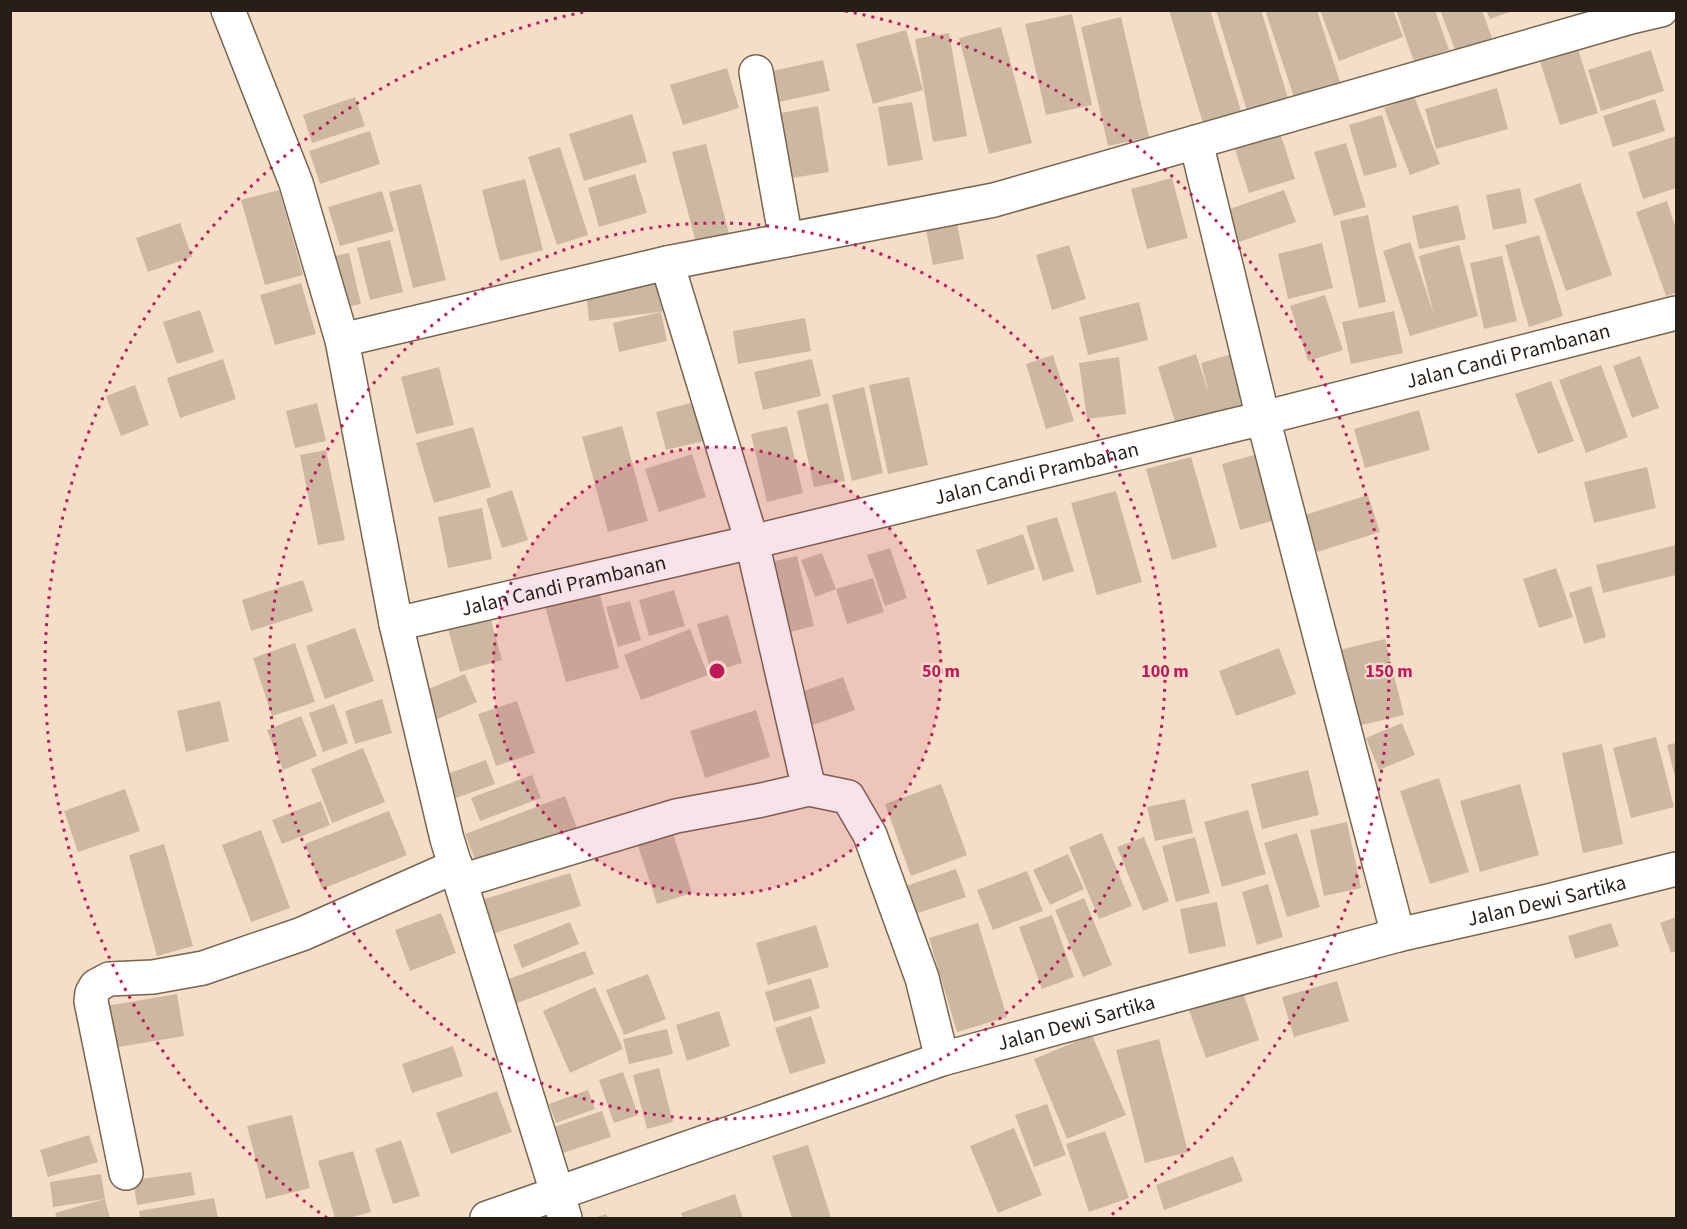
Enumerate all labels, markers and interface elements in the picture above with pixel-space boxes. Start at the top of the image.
street label: Jalan Candi Prambanan [1403,315,1613,396]
street label: Jalan Candi Prambanan [931,434,1142,512]
street label: Jalan Candi Prambanan [458,547,669,624]
text: 50 m [922,659,960,684]
text: 100 m [1141,659,1189,684]
text: 150 m [1365,659,1413,684]
centre of rings [707,661,727,681]
street label: Jalan Dewi Sartika [1464,867,1629,934]
street label: Jalan Dewi Sartika [994,987,1158,1058]

